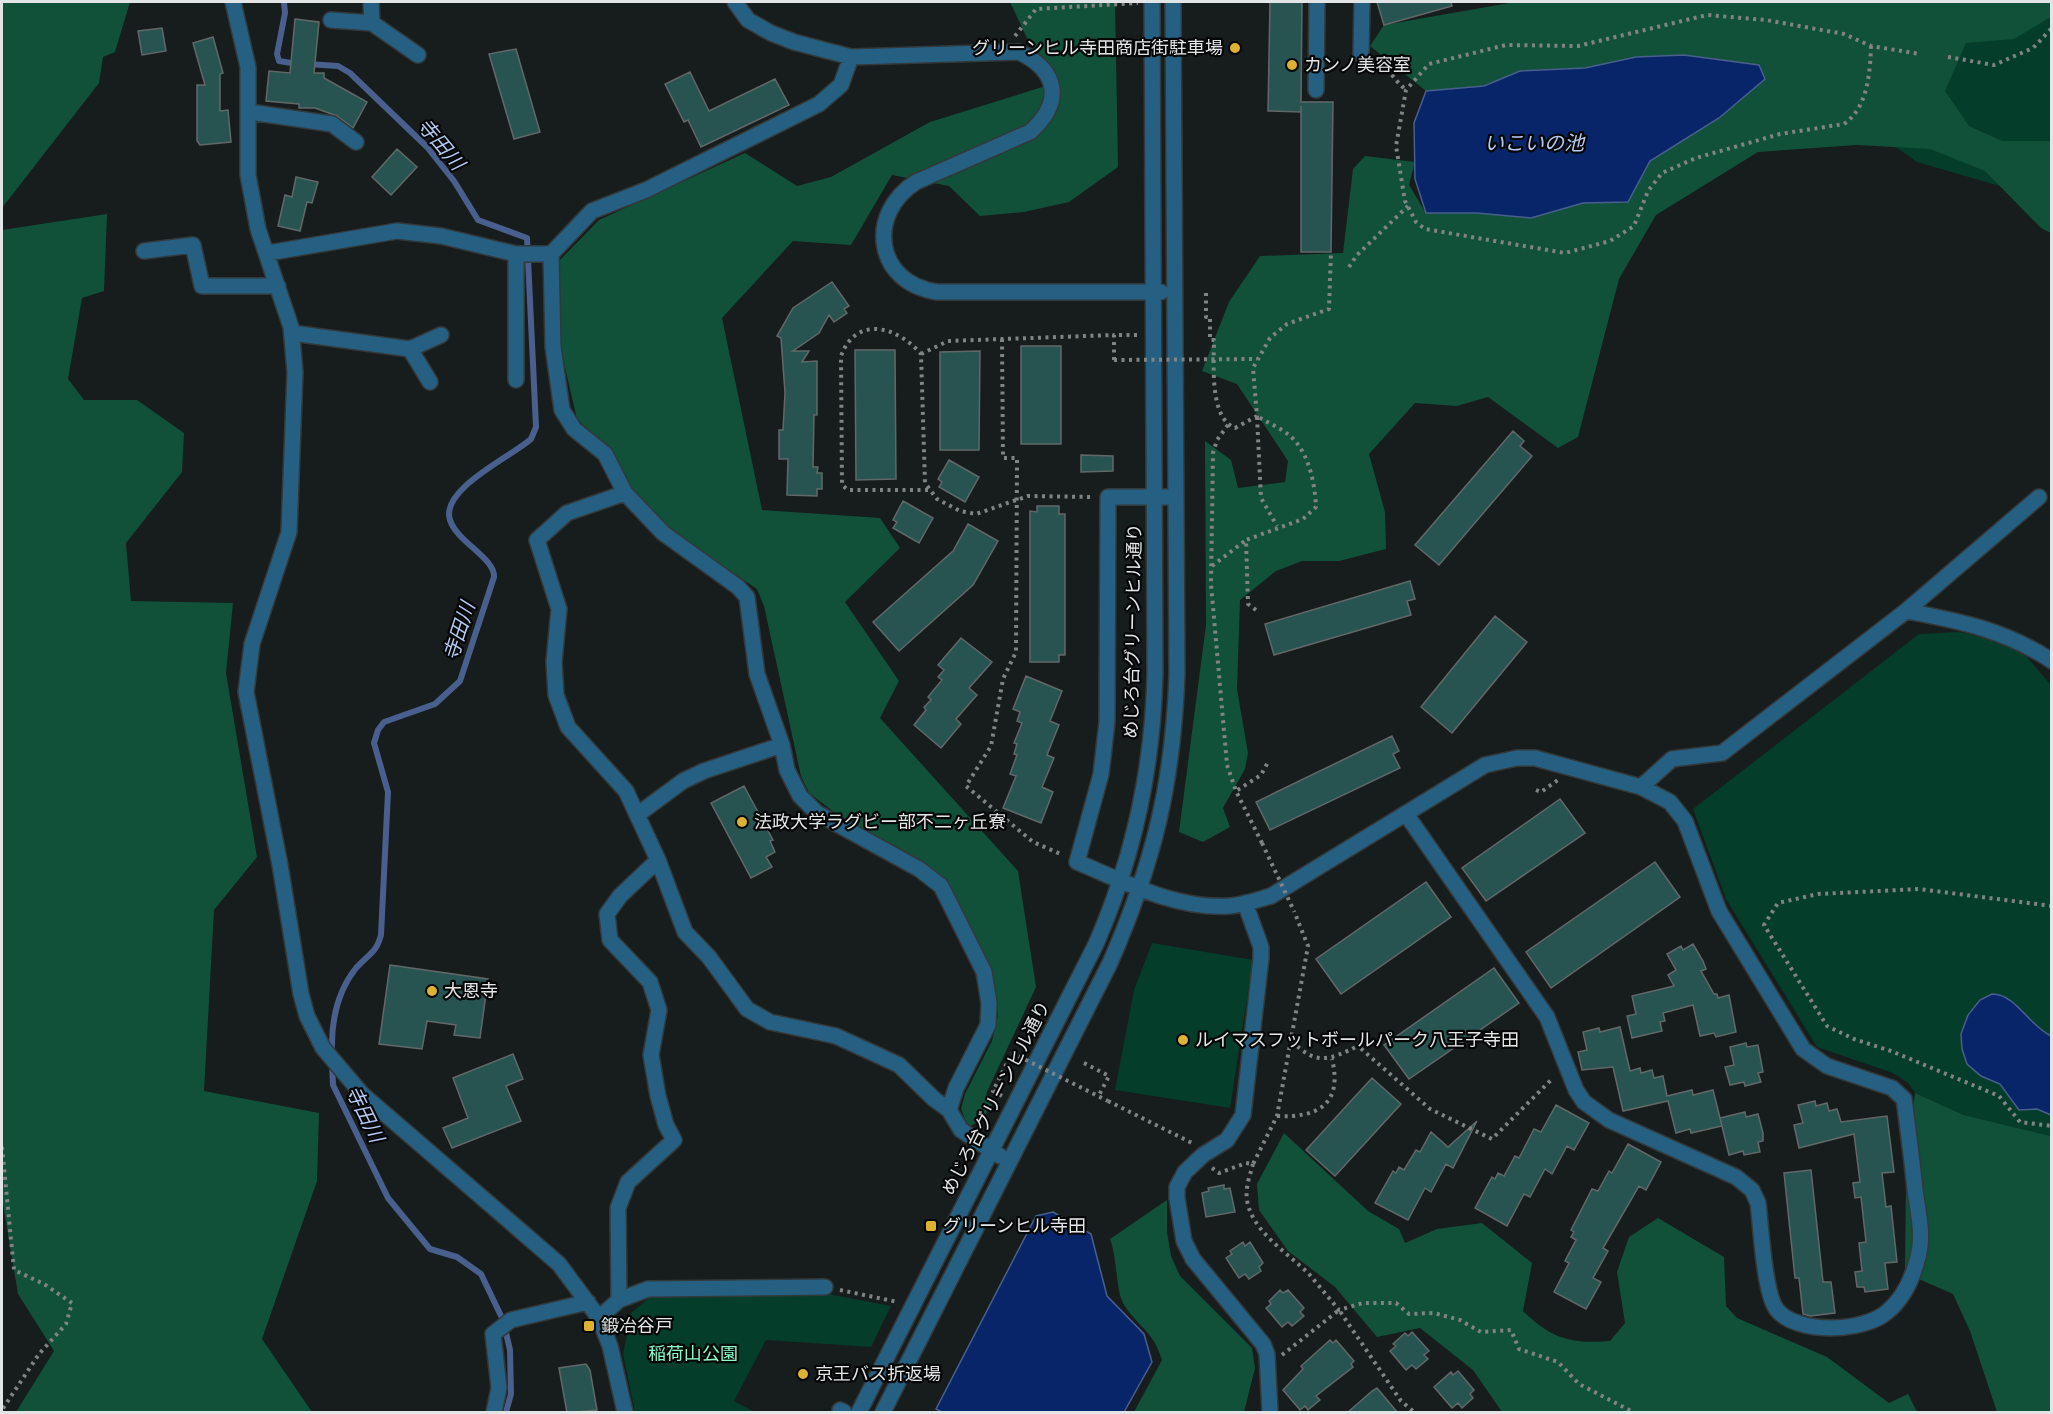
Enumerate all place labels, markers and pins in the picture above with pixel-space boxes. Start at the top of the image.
place label: グリーンヒル寺田商店街駐車場 [972,37,1223,59]
marker: グリーンヒル寺田商店街駐車場 [1228,41,1242,55]
place label: カンノ美容室 [1304,54,1411,76]
marker: カンノ美容室 [1285,58,1299,72]
place label: 法政大学ラグビー部不二ヶ丘寮 [754,811,1006,833]
marker: 法政大学ラグビー部不二ヶ丘寮 [735,815,749,829]
place label: 大恩寺 [444,980,498,1002]
marker: 大恩寺 [425,984,439,998]
place label: ルイマスフットボールパーク八王子寺田 [1195,1029,1519,1051]
marker: ルイマスフットボールパーク八王子寺田 [1176,1033,1190,1047]
place label: グリーンヒル寺田 [943,1215,1086,1237]
marker: グリーンヒル寺田 [924,1219,938,1233]
place label: 鍛冶谷戸 [601,1315,673,1337]
marker: 鍛冶谷戸 [582,1319,596,1333]
place label: 京王バス折返場 [815,1363,941,1385]
marker: 京王バス折返場 [796,1367,810,1381]

